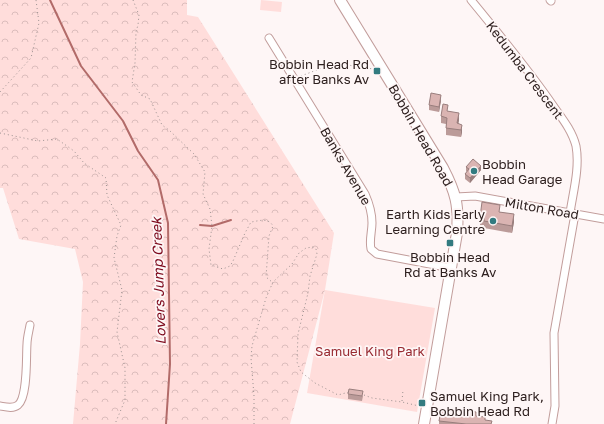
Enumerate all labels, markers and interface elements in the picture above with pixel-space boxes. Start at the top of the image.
street label: Kedumba Crescent [483,18,567,122]
place label: Bobbin Head Rd after Banks Av [269,56,370,87]
marker: Bobbin Head Rd after Banks Av [372,66,382,76]
street label: Bobbin Head Road [385,81,457,189]
street label: Banks Avenue [317,124,375,208]
place label: Bobbin Head Garage [482,156,562,187]
marker: Bobbin Head Garage [469,166,479,176]
street label: Milton Road [504,194,580,222]
place label: Earth Kids Early Learning Centre [385,206,486,237]
water label: Lovers Jump Creek [147,215,169,345]
marker: Earth Kids Early Learning Centre [488,216,498,226]
marker: Bobbin Head Rd at Banks Av [445,238,455,248]
place label: Bobbin Head Rd at Banks Av [404,249,497,280]
park label: Samuel King Park [315,343,426,359]
place label: Samuel King Park, Bobbin Head Rd [430,388,544,419]
marker: Samuel King Park, Bobbin Head Rd [417,398,427,408]

